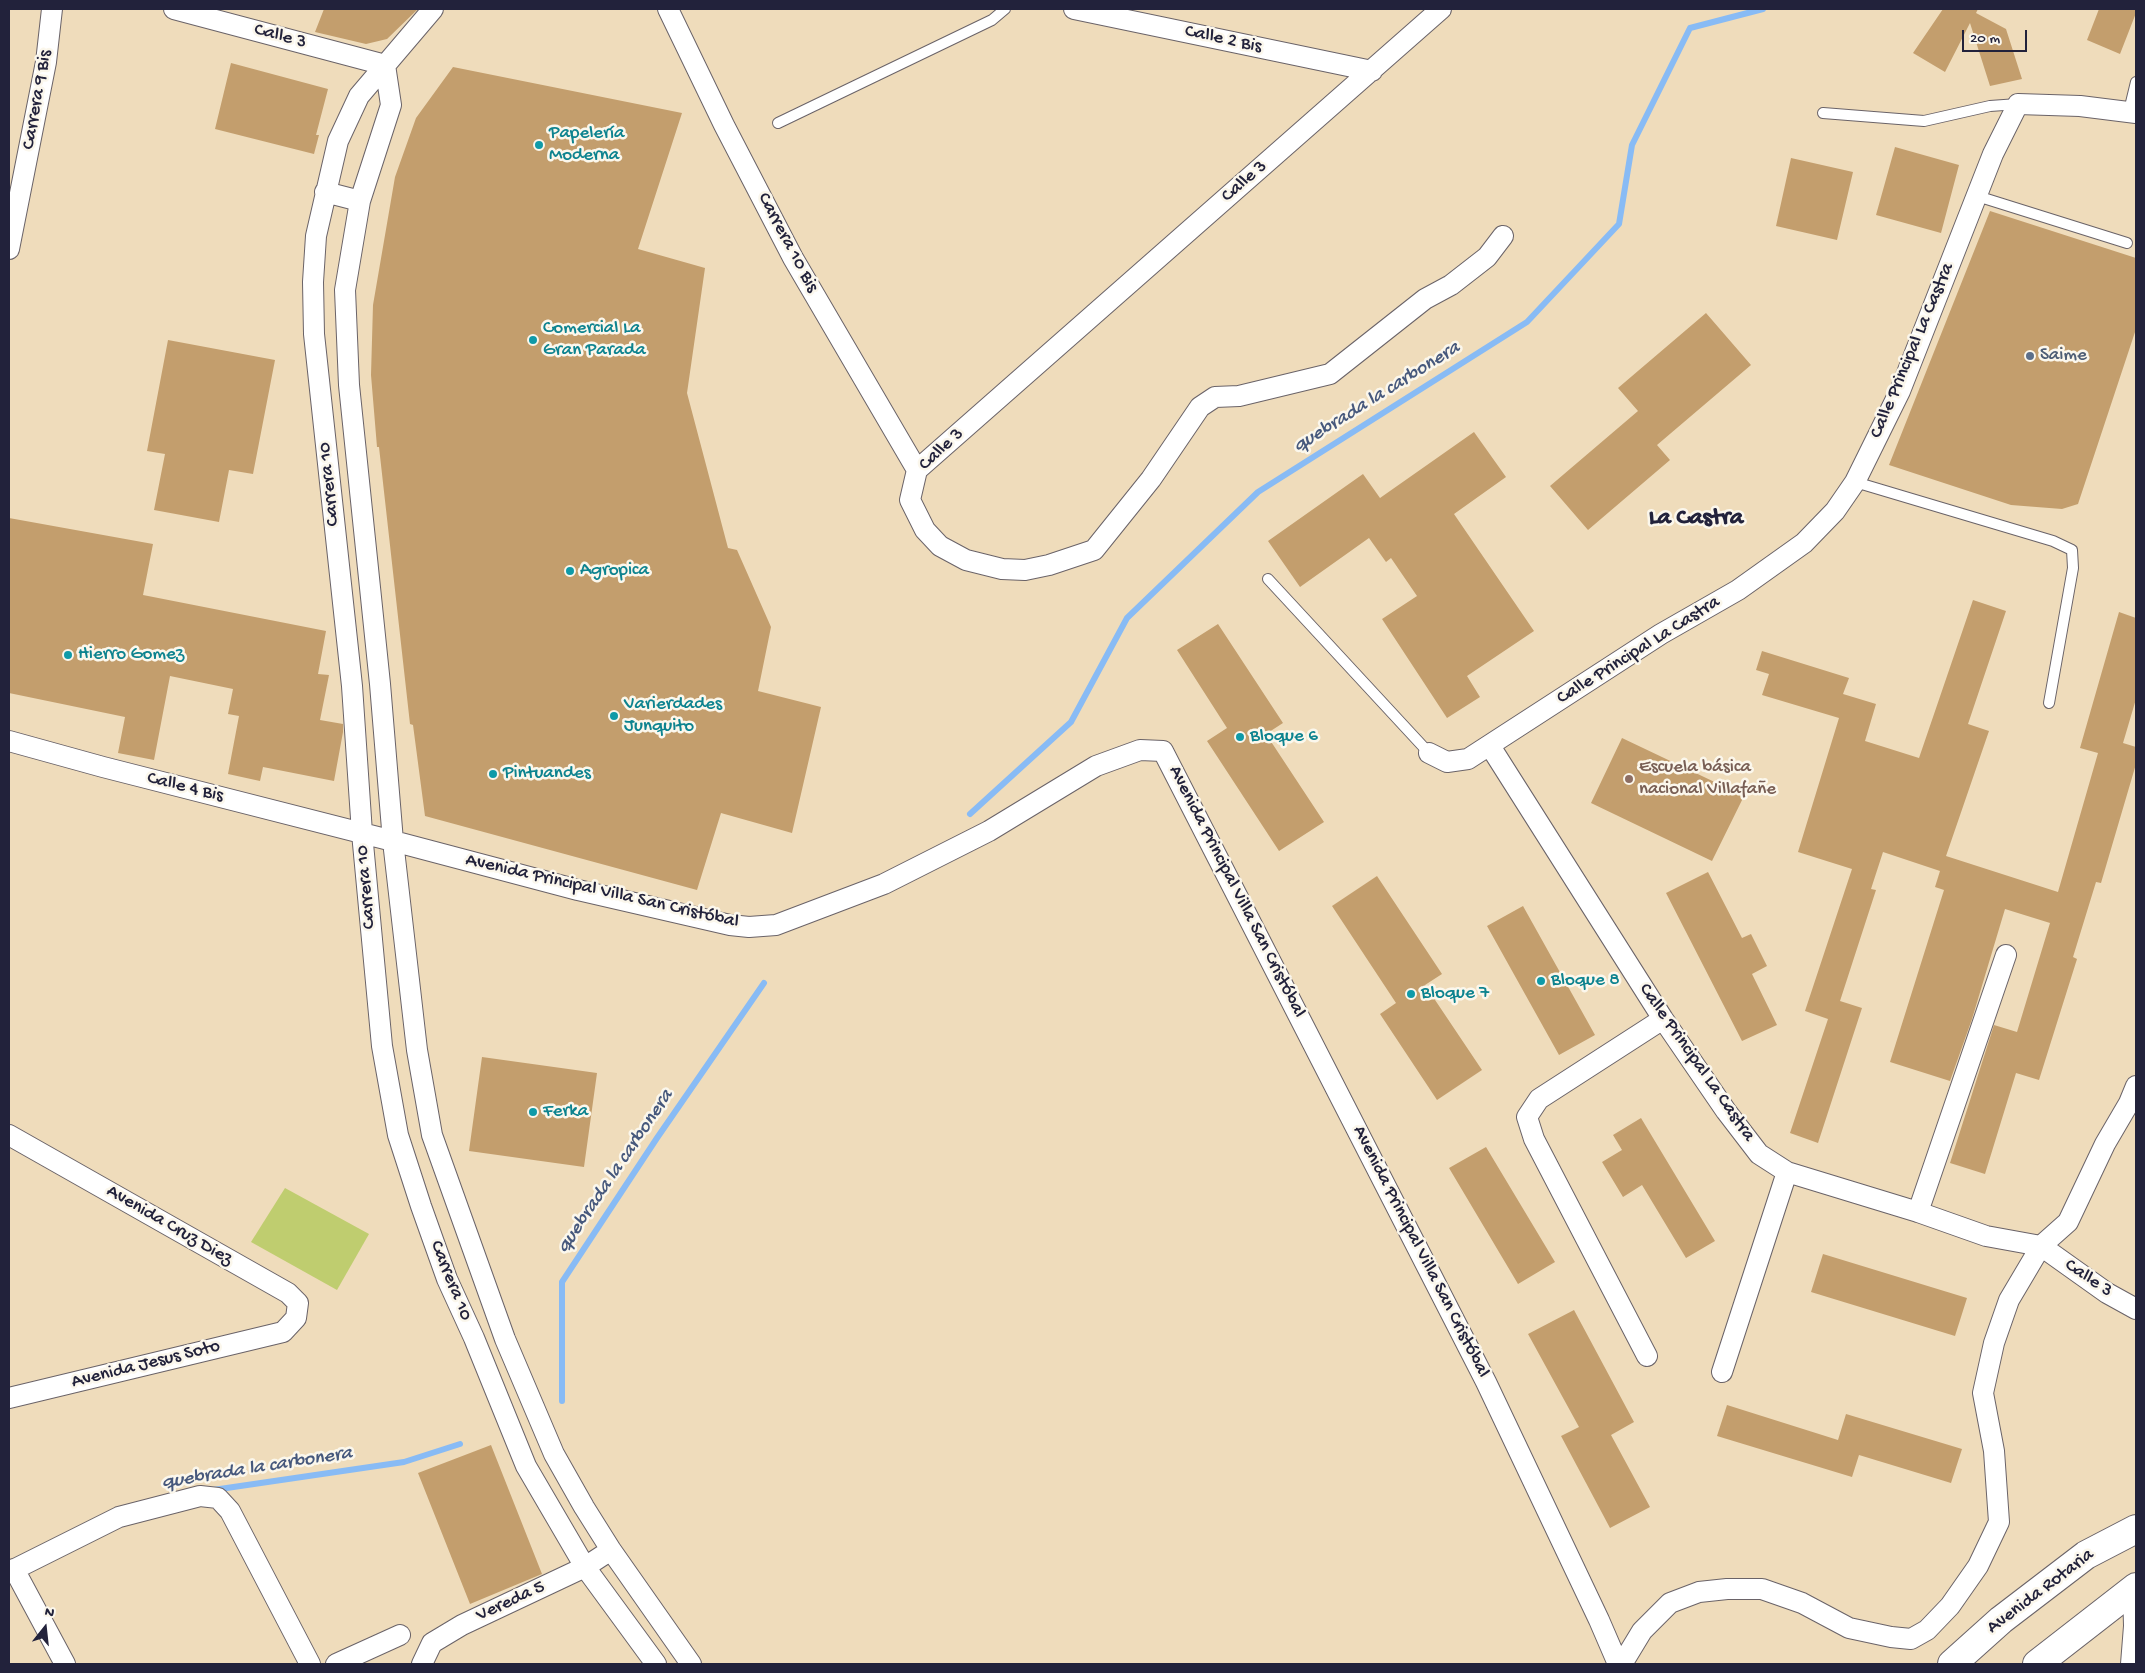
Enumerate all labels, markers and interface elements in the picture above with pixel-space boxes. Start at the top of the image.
street label: Calle 3 [251,19,309,55]
scale bar [1965,20,2030,52]
street label: Calle 2 Bis [1182,21,1264,59]
text: 20 m [1970,30,2000,48]
street label: Carrera 9 Bis [18,48,58,152]
place label: Papelería Moderna [549,123,625,167]
marker: Papelería Moderna [533,139,545,151]
street label: Calle 3 [1217,156,1273,208]
street label: Carrera 10 Bis [751,189,823,297]
street label: Calle Principal La Castra [1866,260,1960,442]
place label: Comercial La Gran Parada [543,318,646,362]
marker: Comercial La Gran Parada [527,334,539,346]
water label: quebrada la carbonera [1289,337,1465,459]
place label: Saime [2040,345,2087,367]
marker: Saime [2024,350,2036,362]
street label: Calle 3 [915,423,969,477]
street label: Carrera 10 [314,441,346,527]
district label: La Castra [1649,505,1743,533]
place label: Agropica [580,560,649,582]
marker: Agropica [564,565,576,577]
street label: Calle Principal La Castra [1553,592,1725,710]
place label: Hierro Gomez [78,644,184,666]
marker: Hierro Gomez [62,649,74,661]
place label: Varierdades Junquito [624,694,722,738]
marker: Varierdades Junquito [608,710,620,722]
place label: Bloque 6 [1250,726,1318,748]
marker: Bloque 6 [1234,731,1246,743]
place label: Escuela básica nacional Villafañe [1639,757,1776,801]
street label: Avenida Principal Villa San Cristóbal [1162,762,1310,1022]
place label: Pintuandes [503,763,591,785]
street label: Calle 4 Bis [144,768,226,808]
marker: Pintuandes [487,768,499,780]
marker: Escuela básica nacional Villafañe [1623,773,1635,785]
street label: Carrera 10 [352,844,382,930]
street label: Avenida Principal Villa San Cristóbal [463,849,741,935]
place label: Bloque 8 [1551,970,1620,992]
marker: Bloque 8 [1535,975,1547,987]
street label: Calle Principal La Castra [1633,979,1759,1147]
place label: Bloque 7 [1421,983,1489,1005]
marker: Bloque 7 [1405,988,1417,1000]
water label: quebrada la carbonera [552,1086,680,1258]
place label: Ferka [543,1101,588,1123]
marker: Ferka [527,1106,539,1118]
street label: Avenida Principal Villa San Cristóbal [1346,1122,1494,1382]
street label: Avenida Cruz Diez [102,1181,236,1271]
street label: Carrera 10 [424,1238,476,1324]
street label: Calle 3 [2059,1255,2117,1303]
street label: Avenida Jesus Soto [69,1336,223,1394]
water label: quebrada la carbonera [160,1442,354,1496]
street label: Avenida Rotaria [1983,1544,2099,1640]
street label: Vereda 5 [473,1576,549,1628]
north arrow [20,1603,70,1653]
text: N [43,1604,56,1623]

